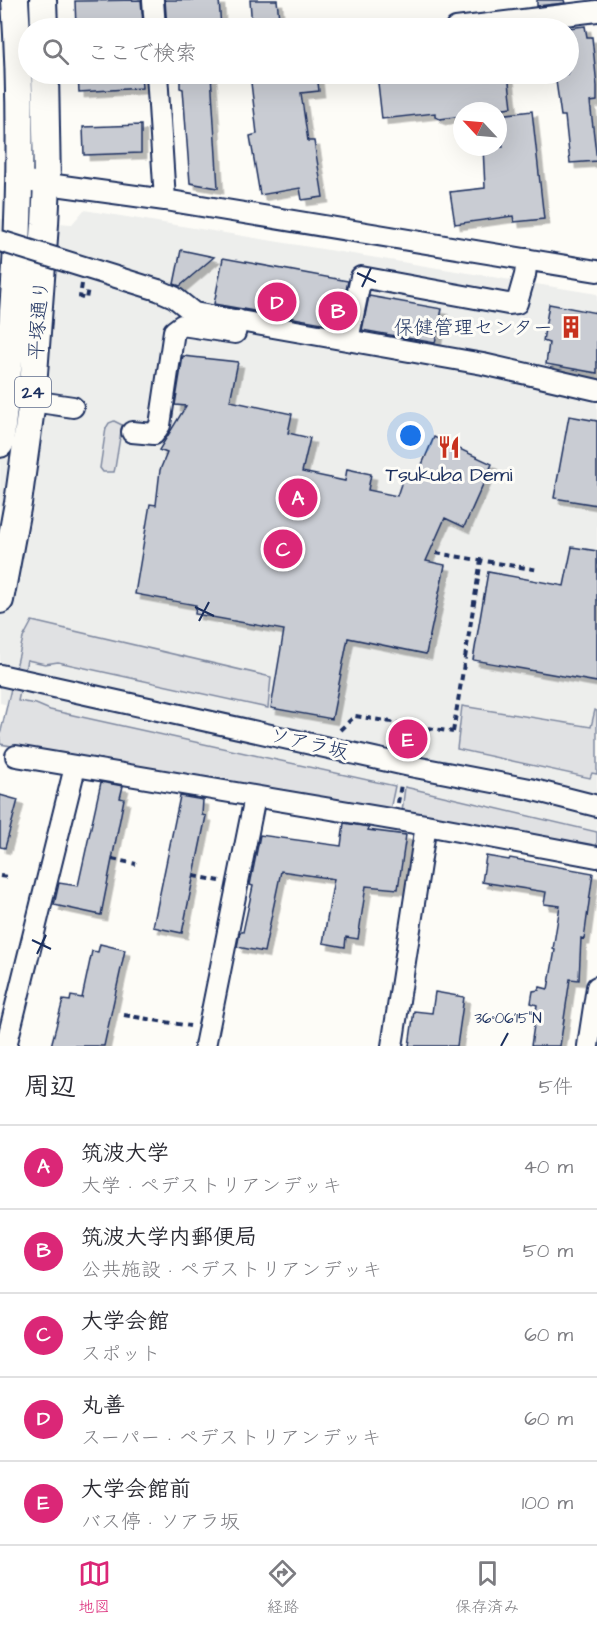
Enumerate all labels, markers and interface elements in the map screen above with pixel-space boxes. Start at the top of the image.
search box [18,18,579,84]
icon: search [39,35,72,68]
text: ここで検索 [87,38,197,69]
north arrow [453,102,507,156]
street label: 平塚通り [22,279,56,361]
pin: D [258,280,296,324]
pin: B [318,288,358,334]
place label: 保健管理センター [394,314,553,342]
building icon: 保健管理センター [558,314,584,340]
road number: 24 [15,377,51,407]
your location [396,421,425,450]
restaurant icon: Tsukuba Demi [436,434,462,460]
place label: Tsukuba Demi [386,461,512,489]
pin: A [278,476,318,520]
pin: C [264,526,302,572]
pin: E [388,716,428,762]
street label: ソアラ坂 [267,721,351,767]
text: 36°06'15"N [474,1008,542,1029]
text: 周辺 [24,1069,76,1105]
text: 5件 [539,1073,573,1101]
text: 筑波大学 [81,1138,169,1169]
text: A [37,1153,50,1181]
text: 40 m [523,1153,573,1181]
text: 大学 · ペデストリアンデッキ [81,1172,342,1200]
text: 筑波大学内郵便局 [81,1222,257,1253]
text: B [36,1237,51,1265]
text: 50 m [523,1237,573,1265]
text: 公共施設 · ペデストリアンデッキ [81,1256,382,1284]
text: 大学会館 [81,1306,169,1337]
text: C [36,1321,51,1349]
text: 60 m [524,1321,573,1349]
text: スポット [81,1340,161,1368]
text: 丸善 [81,1390,125,1421]
text: D [37,1405,50,1433]
text: 60 m [524,1405,573,1433]
text: スーパー · ペデストリアンデッキ [81,1424,381,1452]
text: 大学会館前 [81,1474,191,1505]
text: E [38,1489,49,1517]
text: 100 m [522,1489,573,1517]
text: バス停 · ソアラ坂 [81,1508,240,1536]
tab: 地図 [78,1557,111,1618]
tab: 経路 [266,1557,299,1618]
tab: 保存済み [455,1557,519,1618]

